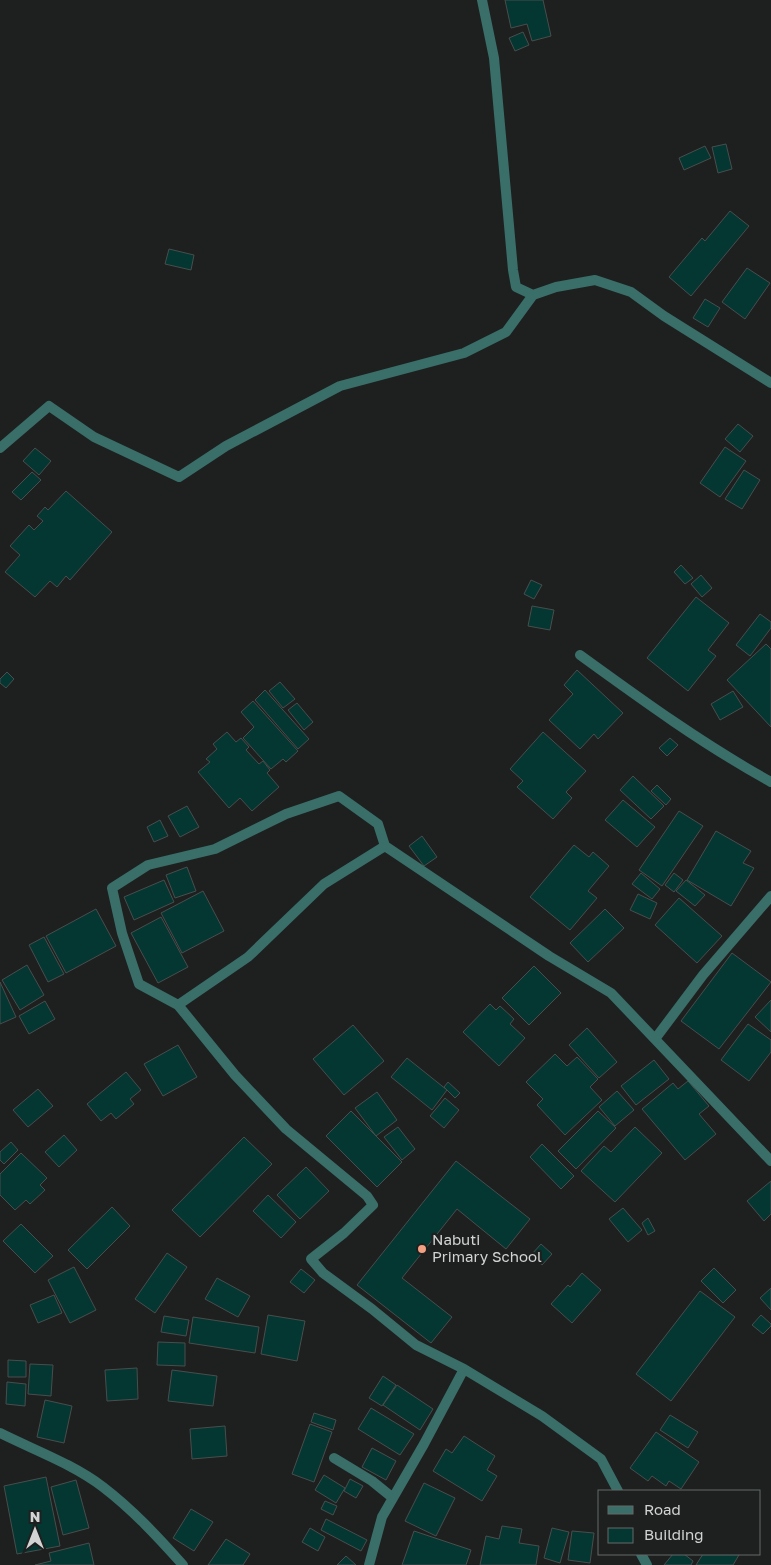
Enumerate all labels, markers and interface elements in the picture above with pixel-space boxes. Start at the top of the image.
place label: Nabuti Primary School [432,1230,542,1265]
marker: Nabuti Primary School [416,1243,428,1255]
legend [598,1490,761,1555]
text: Road [644,1500,681,1518]
north arrow [10,1505,60,1555]
text: N [30,1508,40,1525]
text: Building [644,1525,704,1543]

